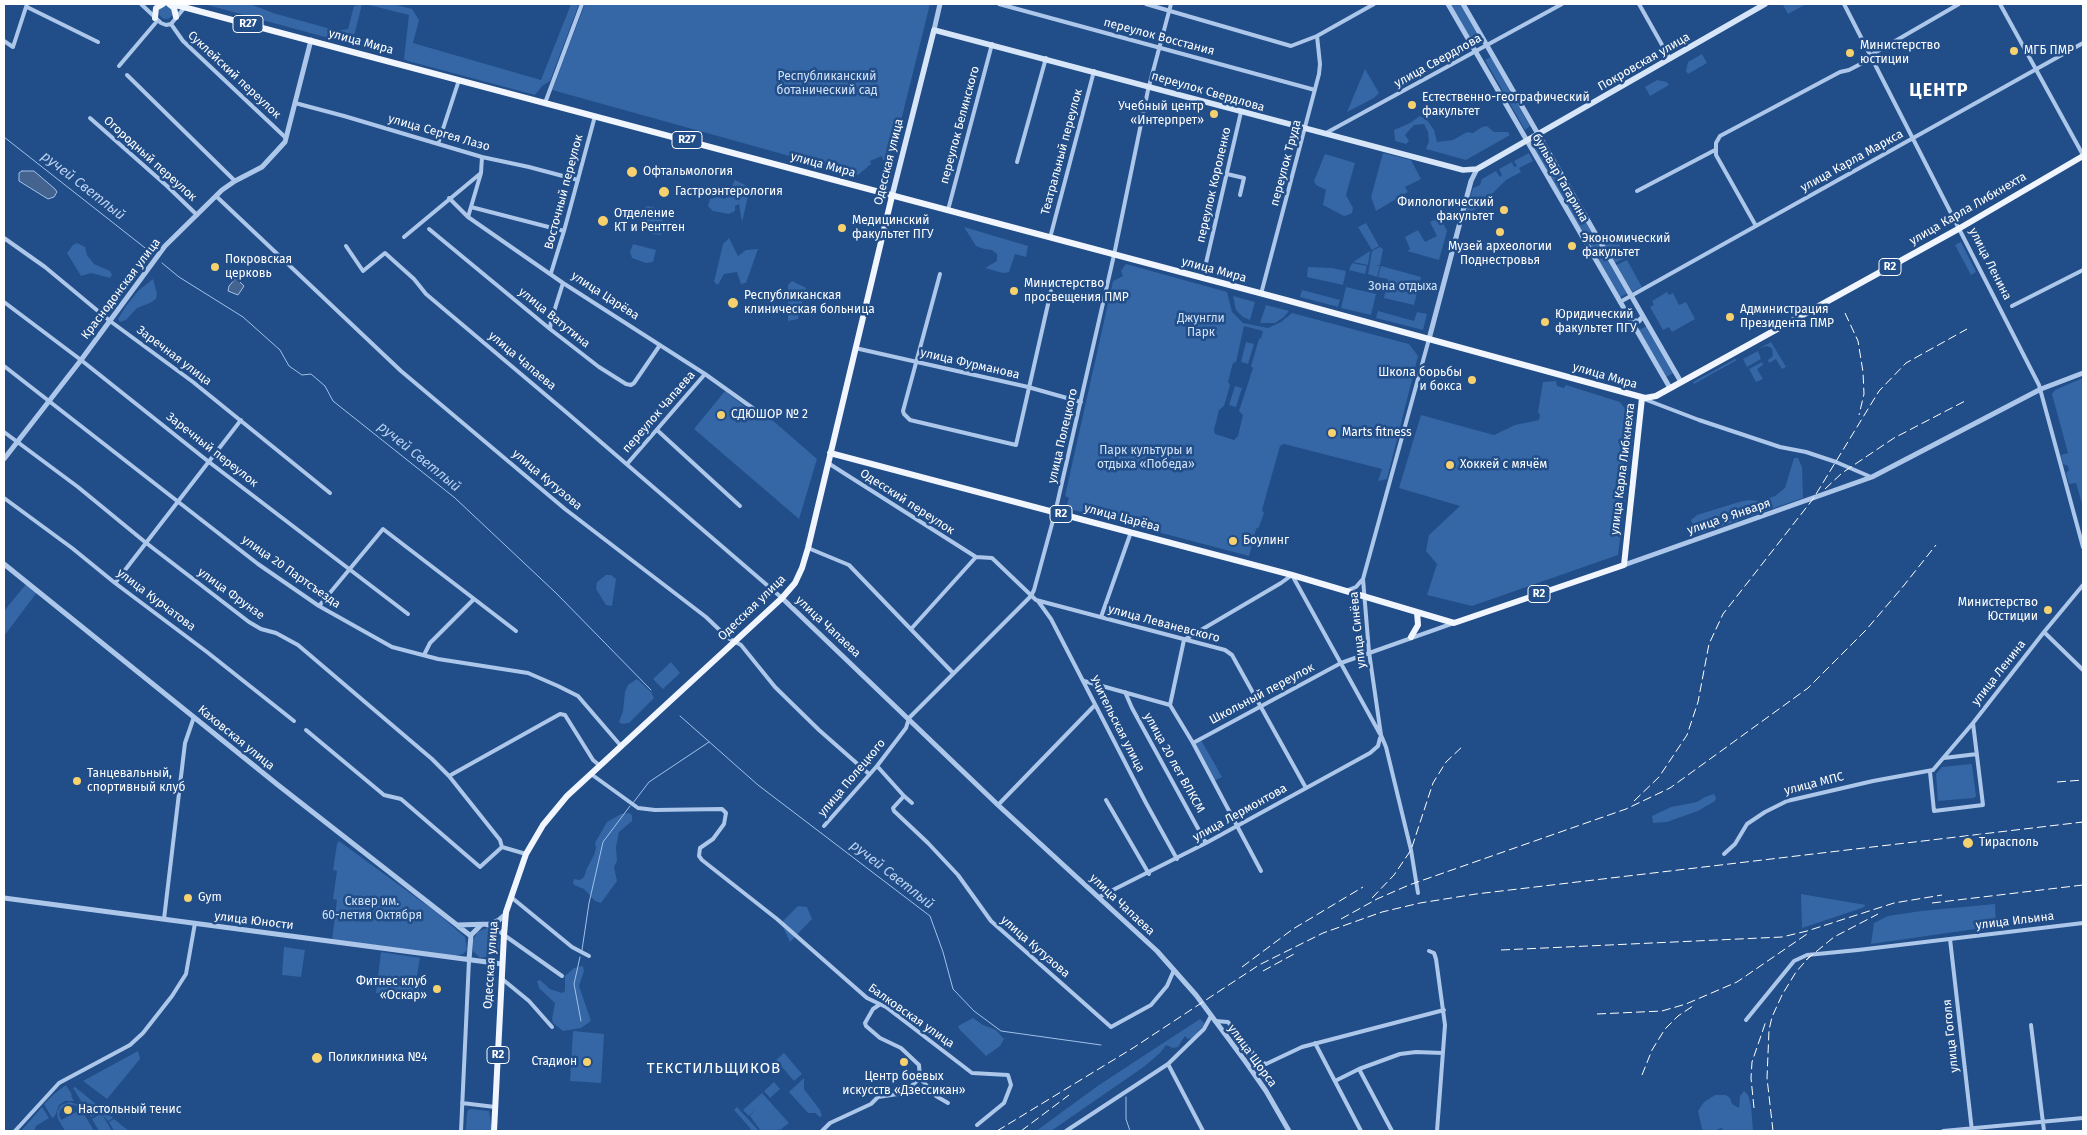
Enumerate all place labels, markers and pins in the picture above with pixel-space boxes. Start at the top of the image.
place label: Министерство юстиции [1860,39,1940,67]
place label: МГБ ПМР [2024,44,2074,58]
marker: МГБ ПМР [2008,45,2020,57]
marker: Министерство юстиции [1844,47,1856,59]
place label: Естественно-географический факультет [1422,91,1590,119]
marker: Естественно-географический факультет [1406,99,1418,111]
place label: Учебный центр «Интерпрет» [1118,100,1204,128]
marker: Учебный центр «Интерпрет» [1208,108,1220,120]
marker: Офтальмология [625,165,639,179]
place label: Офтальмология [643,165,733,179]
marker: Гастроэнтерология [657,185,671,199]
place label: Гастроэнтерология [675,185,783,199]
place label: Филологический факультет [1397,196,1494,224]
marker: Филологический факультет [1498,204,1510,216]
place label: Отделение КТ и Рентген [614,207,685,235]
marker: Отделение КТ и Рентген [596,214,610,228]
place label: Медицинский факультет ПГУ [852,214,934,242]
marker: Медицинский факультет ПГУ [836,222,848,234]
marker: Музей археологии Поднестровья [1494,226,1506,238]
place label: Экономический факультет [1582,232,1670,260]
place label: Музей археологии Поднестровья [1448,240,1552,268]
marker: Экономический факультет [1566,240,1578,252]
place label: Покровская церковь [225,253,292,281]
marker: Покровская церковь [209,261,221,273]
place label: Министерство просвещения ПМР [1024,277,1129,305]
marker: Министерство просвещения ПМР [1008,285,1020,297]
place label: Республиканская клиническая больница [744,289,875,317]
marker: Республиканская клиническая больница [726,296,740,310]
place label: Администрация Президента ПМР [1740,303,1834,331]
place label: Юридический факультет ПГУ [1555,308,1637,336]
marker: Администрация Президента ПМР [1724,311,1736,323]
marker: Юридический факультет ПГУ [1539,316,1551,328]
place label: Школа борьбы и бокса [1378,366,1462,394]
marker: Школа борьбы и бокса [1466,374,1478,386]
place label: СДЮШОР № 2 [731,408,808,422]
marker: СДЮШОР № 2 [715,409,727,421]
place label: Marts fitness [1342,426,1412,440]
marker: Marts fitness [1326,427,1338,439]
place label: Хоккей с мячём [1460,458,1547,472]
marker: Хоккей с мячём [1444,459,1456,471]
place label: Боулинг [1243,534,1289,548]
marker: Боулинг [1227,535,1239,547]
place label: Министерство Юстиции [1958,596,2038,624]
marker: Министерство Юстиции [2042,604,2054,616]
place label: Танцевальный, спортивный клуб [87,767,185,795]
marker: Танцевальный, спортивный клуб [71,775,83,787]
marker: Тирасполь [1961,836,1975,850]
place label: Тирасполь [1979,836,2038,850]
place label: Gym [198,891,222,905]
marker: Gym [182,892,194,904]
place label: Фитнес клуб «Оскар» [356,975,427,1003]
marker: Фитнес клуб «Оскар» [431,983,443,995]
marker: Поликлиника №4 [310,1051,324,1065]
place label: Поликлиника №4 [328,1051,427,1065]
place label: Стадион [531,1055,577,1069]
marker: Стадион [581,1056,593,1068]
marker: Центр боевых искусств «Дзессикан» [898,1056,910,1068]
place label: Центр боевых искусств «Дзессикан» [842,1070,966,1098]
place label: Настольный тенис [78,1103,182,1117]
marker: Настольный тенис [62,1104,74,1116]

